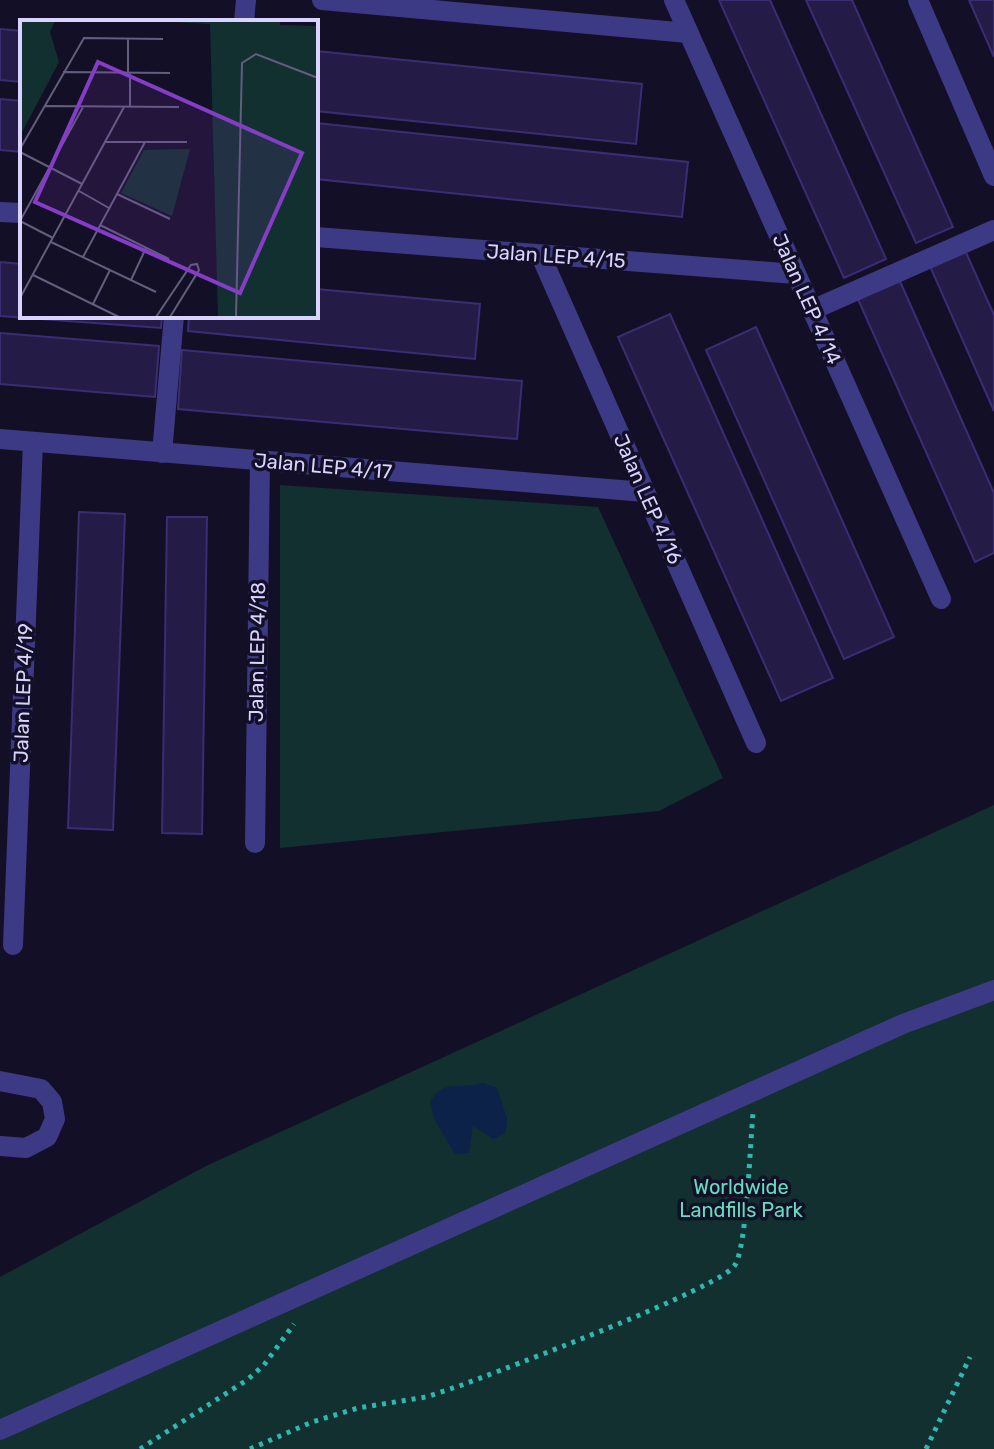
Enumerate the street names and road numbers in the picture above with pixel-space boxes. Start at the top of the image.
street label: Jalan LEP 4/14 [768,230,846,368]
street label: Jalan LEP 4/15 [486,239,626,273]
street label: Jalan LEP 4/16 [609,430,687,568]
street label: Jalan LEP 4/17 [253,448,393,484]
street label: Jalan LEP 4/18 [244,582,270,722]
street label: Jalan LEP 4/19 [9,623,37,763]

